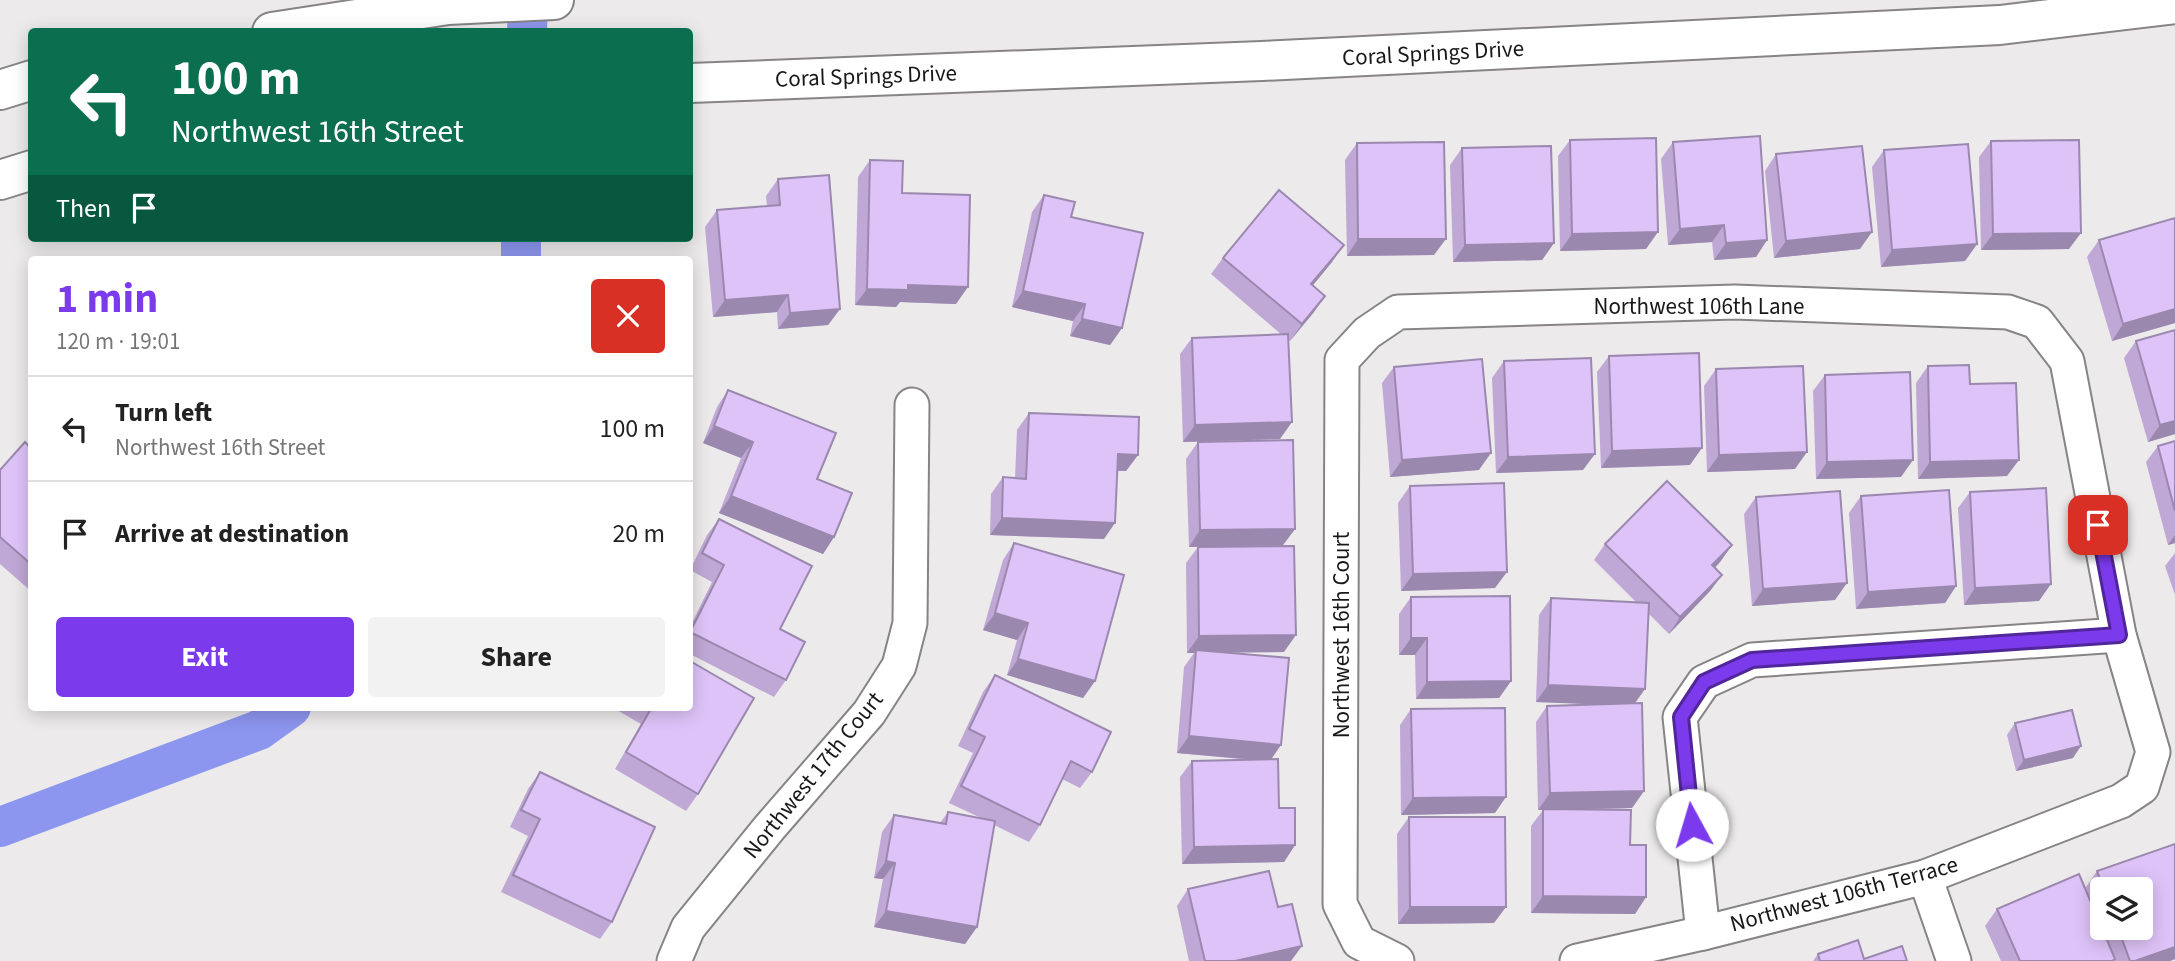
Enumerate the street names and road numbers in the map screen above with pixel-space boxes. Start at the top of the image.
street label: Coral Springs Drive [1341,32,1525,74]
street label: Coral Springs Drive [774,56,958,96]
street label: Northwest 106th Lane [1594,290,1804,323]
street label: Northwest 16th Court [1325,531,1358,738]
street label: Northwest 17th Court [735,684,891,866]
street label: Northwest 106th Terrace [1726,848,1962,940]

